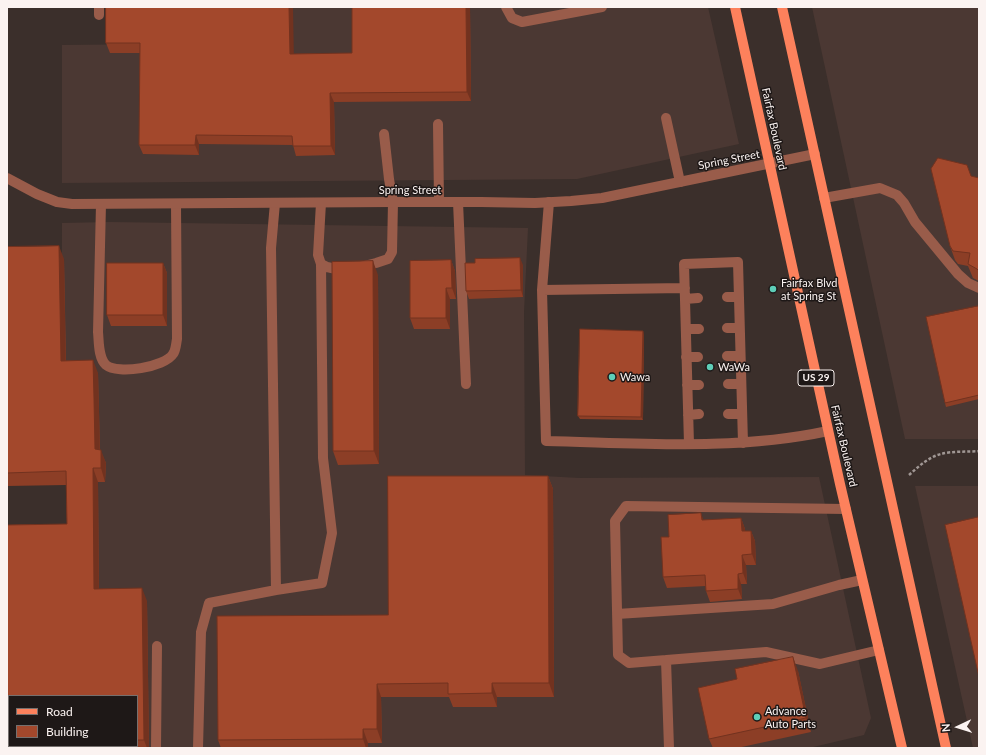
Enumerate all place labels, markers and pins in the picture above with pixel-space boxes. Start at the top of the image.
place label: Fairfax Blvd at Spring St [781,276,837,302]
marker: Fairfax Blvd at Spring St [768,284,778,294]
place label: WaWa [718,360,750,374]
marker: WaWa [705,362,715,372]
place label: Wawa [620,370,650,384]
marker: Wawa [607,372,617,382]
place label: Advance Auto Parts [765,704,816,730]
marker: Advance Auto Parts [752,712,762,722]

